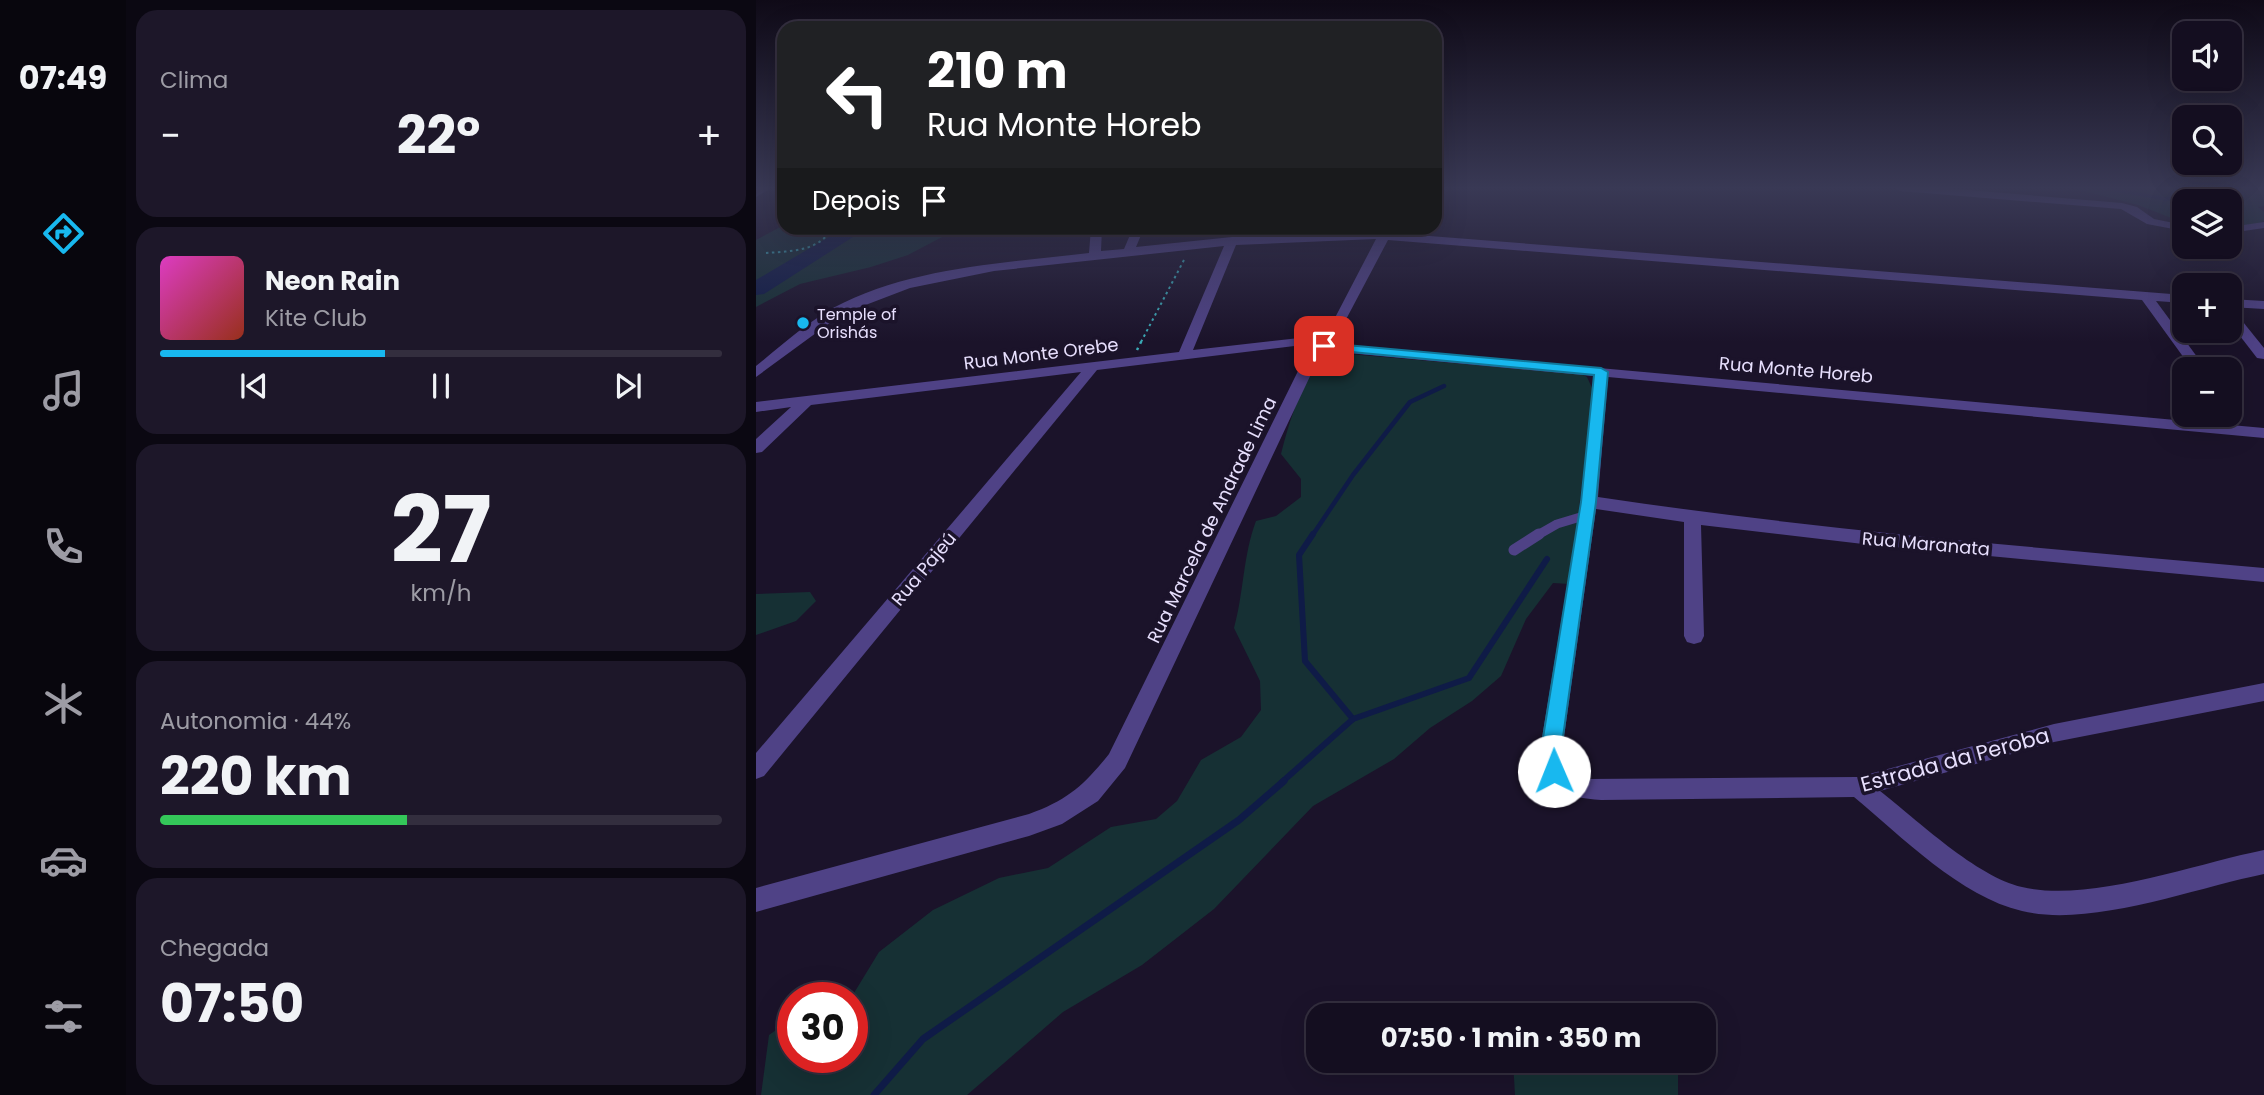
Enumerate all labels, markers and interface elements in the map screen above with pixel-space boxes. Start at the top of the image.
map controls [2172,21,2242,427]
button: sound [2172,21,2242,91]
text: 210 m [927,37,1068,105]
icon: left [812,49,903,140]
text: 07:49 [19,55,107,100]
text: Clima [160,64,228,96]
text: 22° [397,99,480,172]
text: Rua Monte Horeb [927,102,1202,147]
button: search [2172,105,2242,175]
text: − [160,109,181,162]
text: + [696,109,722,162]
icon: arrive [915,182,953,220]
text: Depois [812,183,901,219]
button: layers [2172,189,2242,259]
icon: directions [39,209,88,258]
text: Neon Rain [265,263,400,299]
button: + [2172,273,2242,343]
text: Kite Club [265,302,367,334]
place label: Temple of Orishás [817,303,897,344]
marker: Temple of Orishás [795,315,811,331]
pin [1294,316,1354,376]
icon: arrive [1305,327,1343,365]
street label: Rua Monte Orebe [962,332,1120,375]
street label: Rua Monte Horeb [1718,350,1874,389]
button: − [2172,357,2242,427]
icon: music [39,366,88,415]
icon: previous [235,367,273,405]
icon: pause [422,367,460,405]
icon: next [609,367,647,405]
street label: Rua Marcela de Andrade Lima [1141,392,1282,647]
text: 27 [391,466,491,594]
icon: phone [39,522,88,571]
street label: Rua Maranata [1861,525,1991,562]
street label: Rua Pajeú [885,526,962,611]
text: km/h [410,577,472,609]
icon: climate [39,679,88,728]
text: Autonomia · 44% [160,705,351,737]
street label: Estrada da Peroba [1857,720,2052,799]
position arrow [1517,734,1591,808]
text: 220 km [160,740,352,813]
icon: car [39,836,88,885]
text: Chegada [160,932,269,964]
text: 07:50 [160,967,304,1040]
speed limit sign: 30 [777,982,868,1073]
icon: filters [39,992,88,1041]
text: 07:50 · 1 min · 350 m [1381,1020,1641,1056]

